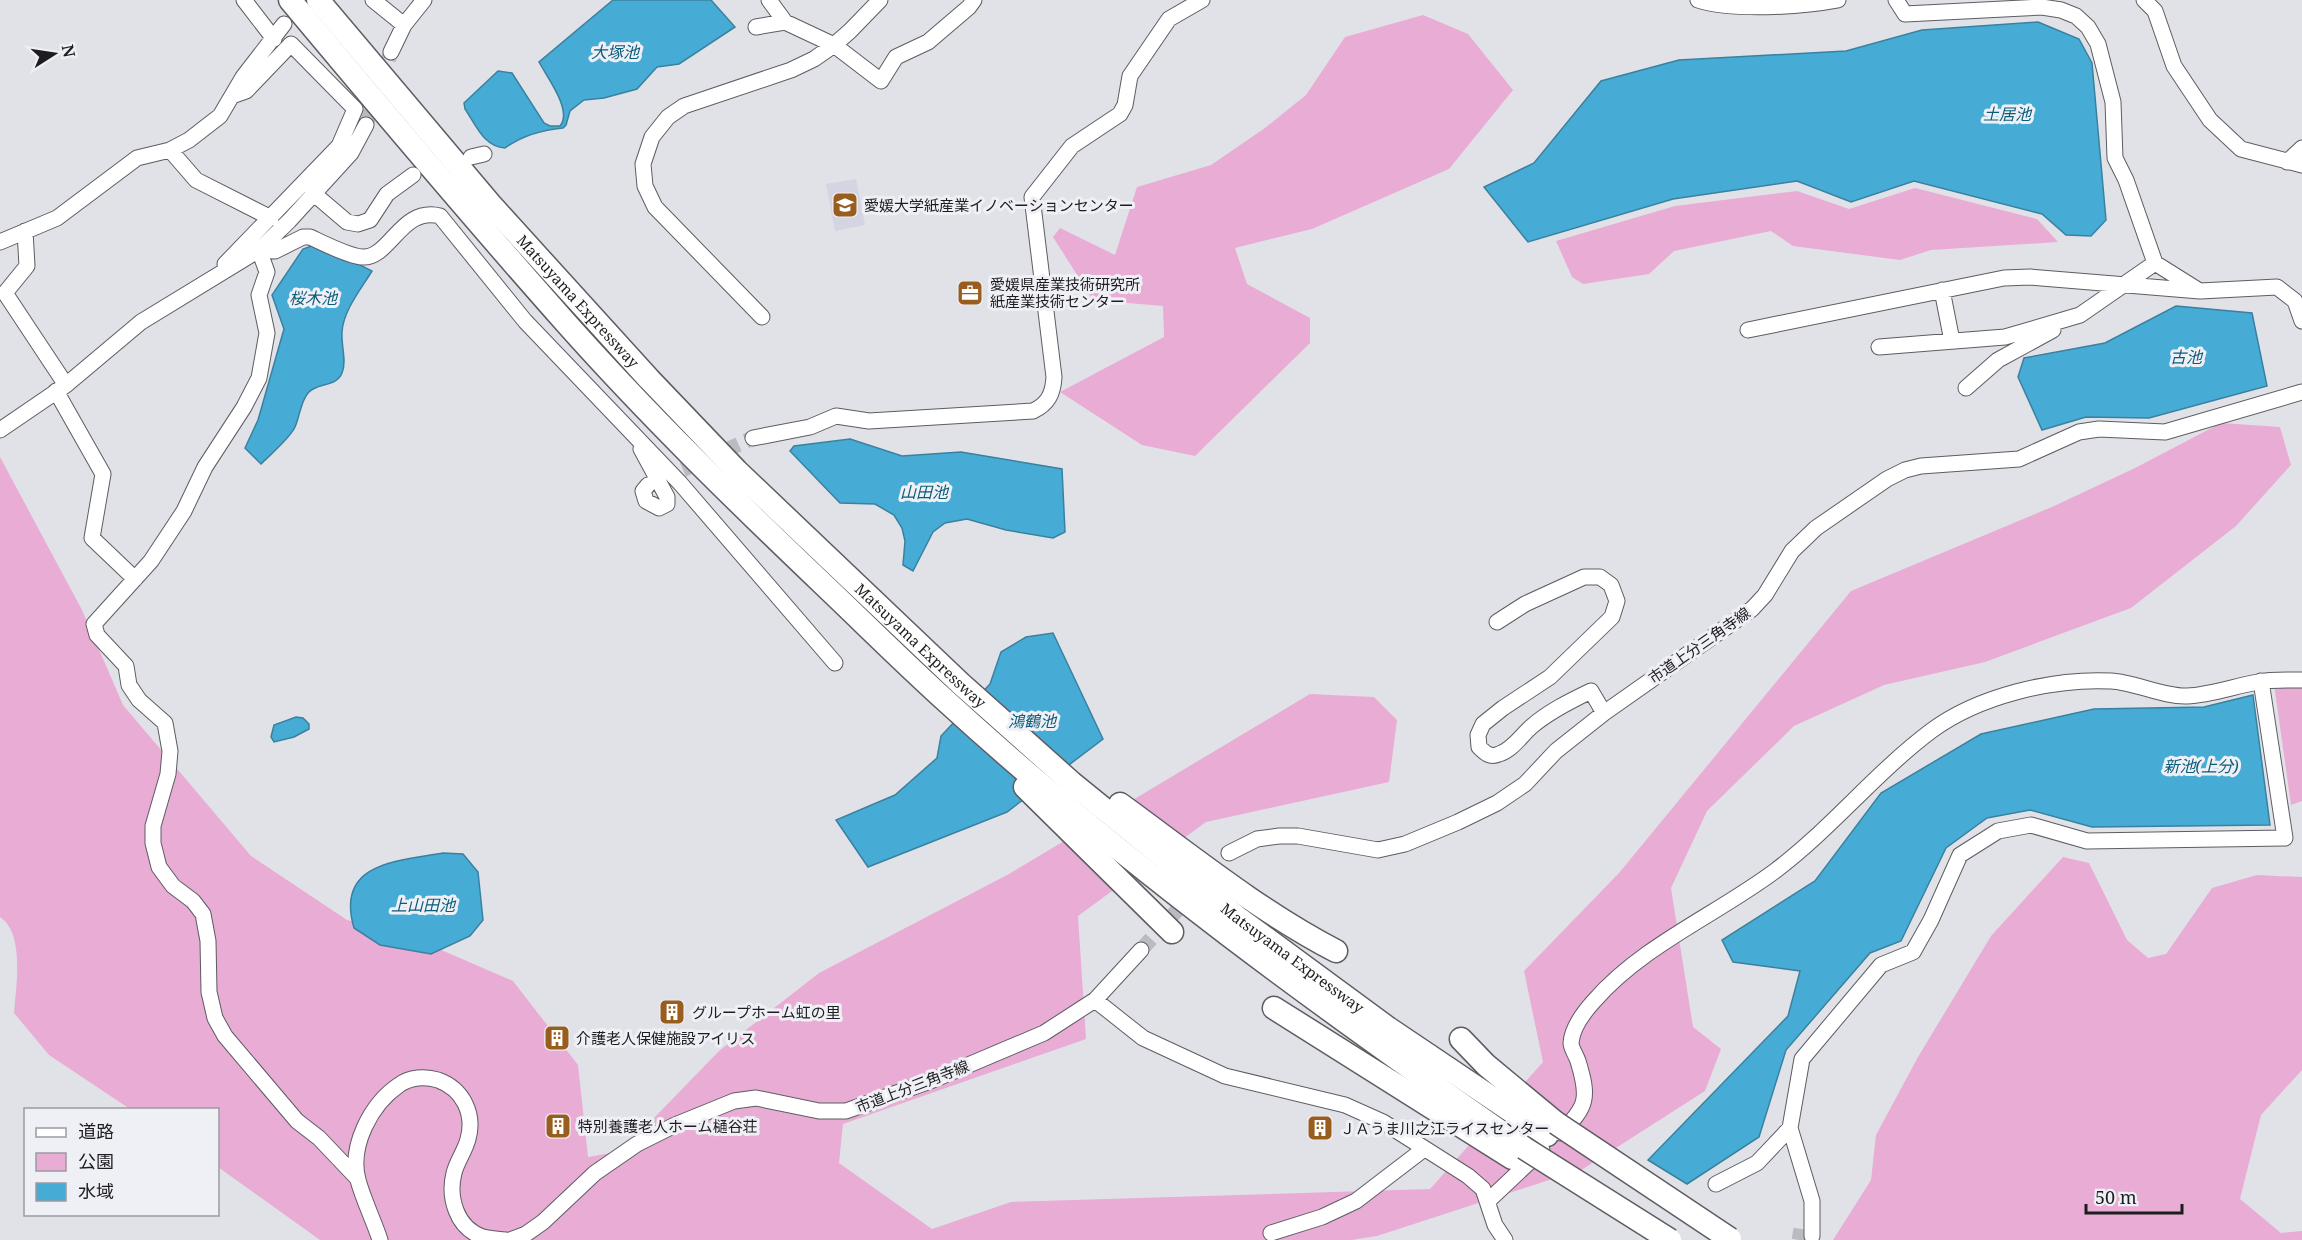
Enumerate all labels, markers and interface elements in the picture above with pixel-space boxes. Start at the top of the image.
north arrow [24,24,84,84]
water label: 大塚池 [591,41,641,63]
text: N [57,42,81,60]
water label: 土居池 [1983,103,2033,125]
school or university icon: 愛媛大学紙産業イノベーションセンター [830,190,860,220]
place label: 愛媛大学紙産業イノベーションセンター [864,195,1134,215]
street label: Matsuyama Expressway [513,230,644,372]
place label: 愛媛県産業技術研究所 紙産業技術センター [990,274,1140,311]
office icon: 愛媛県産業技術研究所 紙産業技術センター [955,278,985,308]
water label: 桜木池 [289,287,339,309]
water label: 古池 [2170,346,2204,368]
water label: 山田池 [900,481,950,503]
street label: Matsuyama Expressway [851,579,991,712]
street label: 市道上分三角寺線 [1644,602,1754,688]
water label: 鴻鶴池 [1008,710,1058,732]
water label: 新池(上分) [2163,755,2239,777]
water label: 上山田池 [391,894,457,916]
street label: Matsuyama Expressway [1217,898,1369,1017]
building icon: グループホーム虹の里 [657,997,687,1027]
place label: グループホーム虹の里 [692,1002,841,1022]
building icon: 介護老人保健施設アイリス [542,1023,572,1053]
place label: 介護老人保健施設アイリス [576,1028,755,1048]
street label: 市道上分三角寺線 [852,1055,972,1117]
legend [24,1108,219,1216]
building icon: 特別養護老人ホーム樋谷荘 [543,1111,573,1141]
building icon: ＪＡうま川之江ライスセンター [1305,1113,1335,1143]
place label: 特別養護老人ホーム樋谷荘 [578,1116,758,1136]
place label: ＪＡうま川之江ライスセンター [1340,1118,1550,1138]
text: 道路 [78,1119,114,1143]
text: 公園 [78,1149,114,1173]
scale bar [2086,1177,2182,1215]
text: 水域 [78,1179,114,1203]
text: 50 m [2095,1185,2137,1209]

